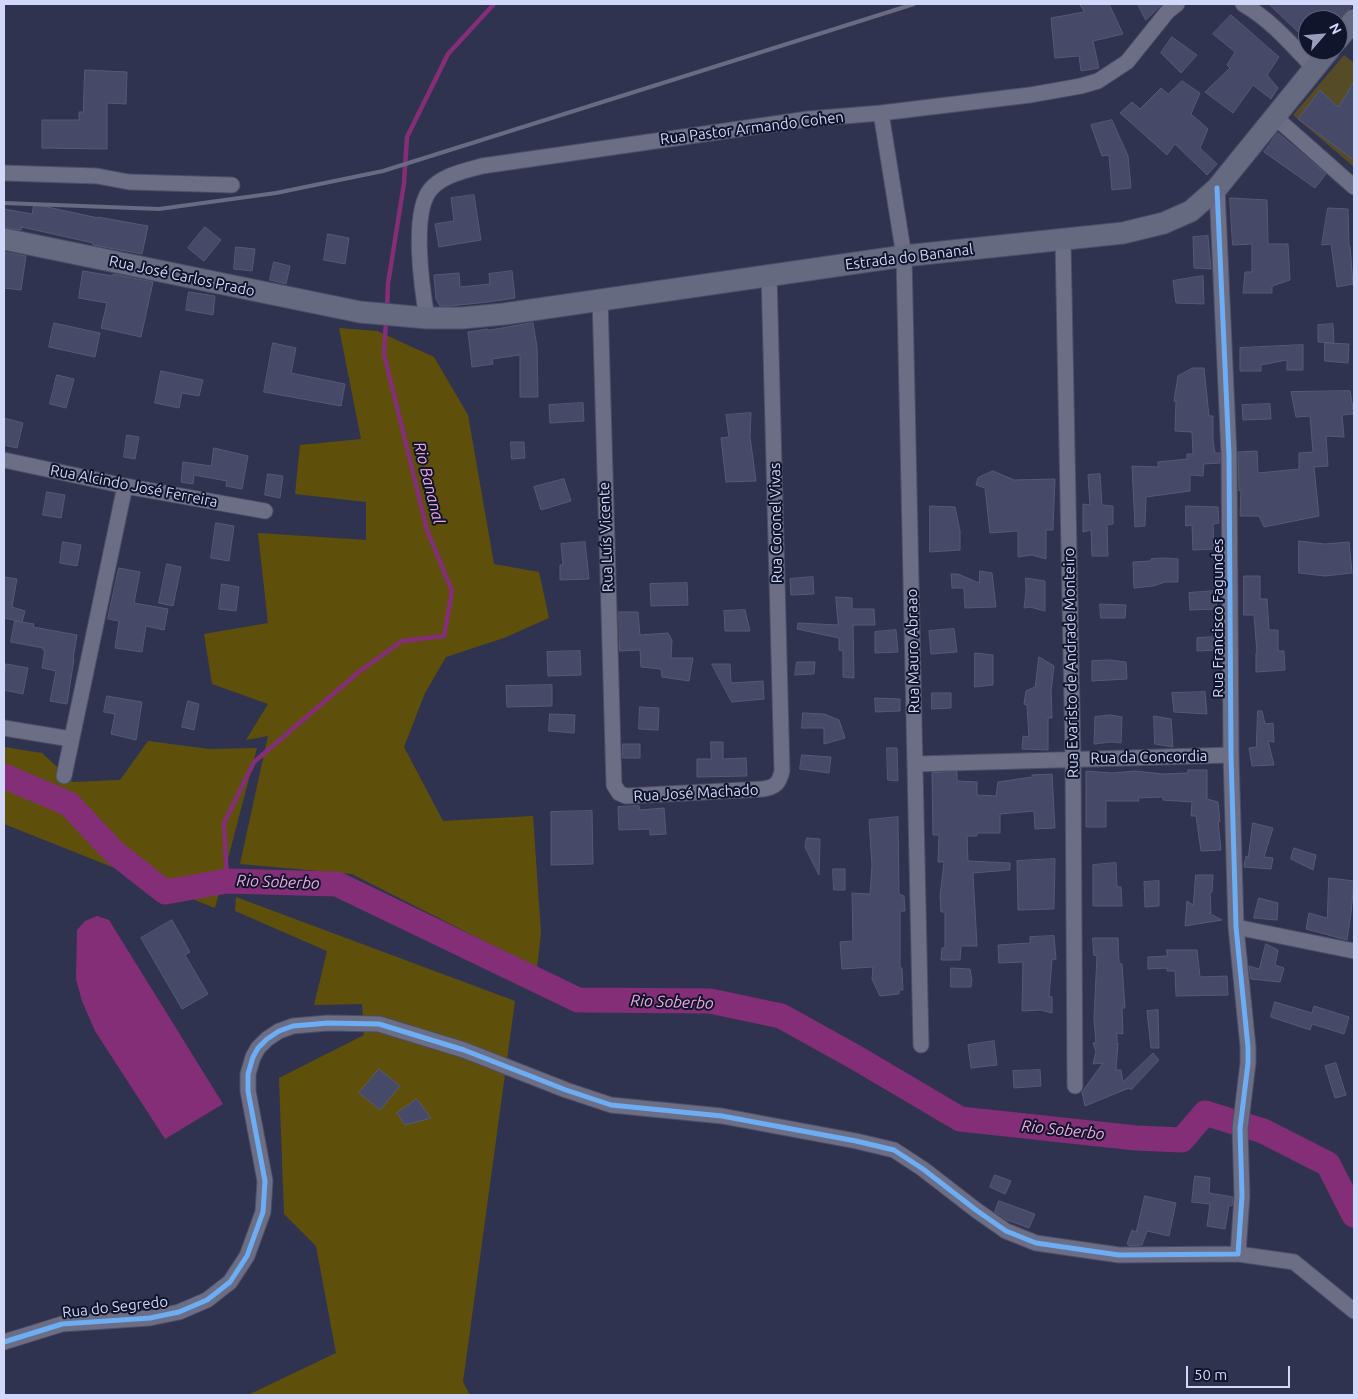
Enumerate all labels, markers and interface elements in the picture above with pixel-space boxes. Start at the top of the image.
north arrow [1298,10,1348,60]
text: N [1326,20,1345,37]
street label: Rua Pastor Armando Cohen [659,108,845,148]
street label: Estrada do Bananal [844,240,974,274]
street label: Rua José Carlos Prado [107,252,257,300]
water label: Rio Bananal [409,440,449,526]
street label: Rua Alcindo José Ferreira [49,461,219,511]
street label: Rua Coronel Vivas [766,462,786,584]
street label: Rua Luís Vicente [595,482,617,592]
street label: Rua Francisco Fagundes [1209,538,1227,698]
street label: Rua Evaristo de Andrade Monteiro [1060,548,1082,778]
street label: Rua Mauro Abraao [903,589,923,713]
street label: Rua da Concordia [1090,747,1208,767]
street label: Rua José Machado [633,781,759,805]
water label: Rio Soberbo [236,871,320,893]
water label: Rio Soberbo [630,991,714,1013]
water label: Rio Soberbo [1021,1116,1105,1144]
street label: Rua do Segredo [61,1292,169,1322]
scale bar [1188,1356,1292,1388]
text: 50 m [1194,1366,1227,1383]

